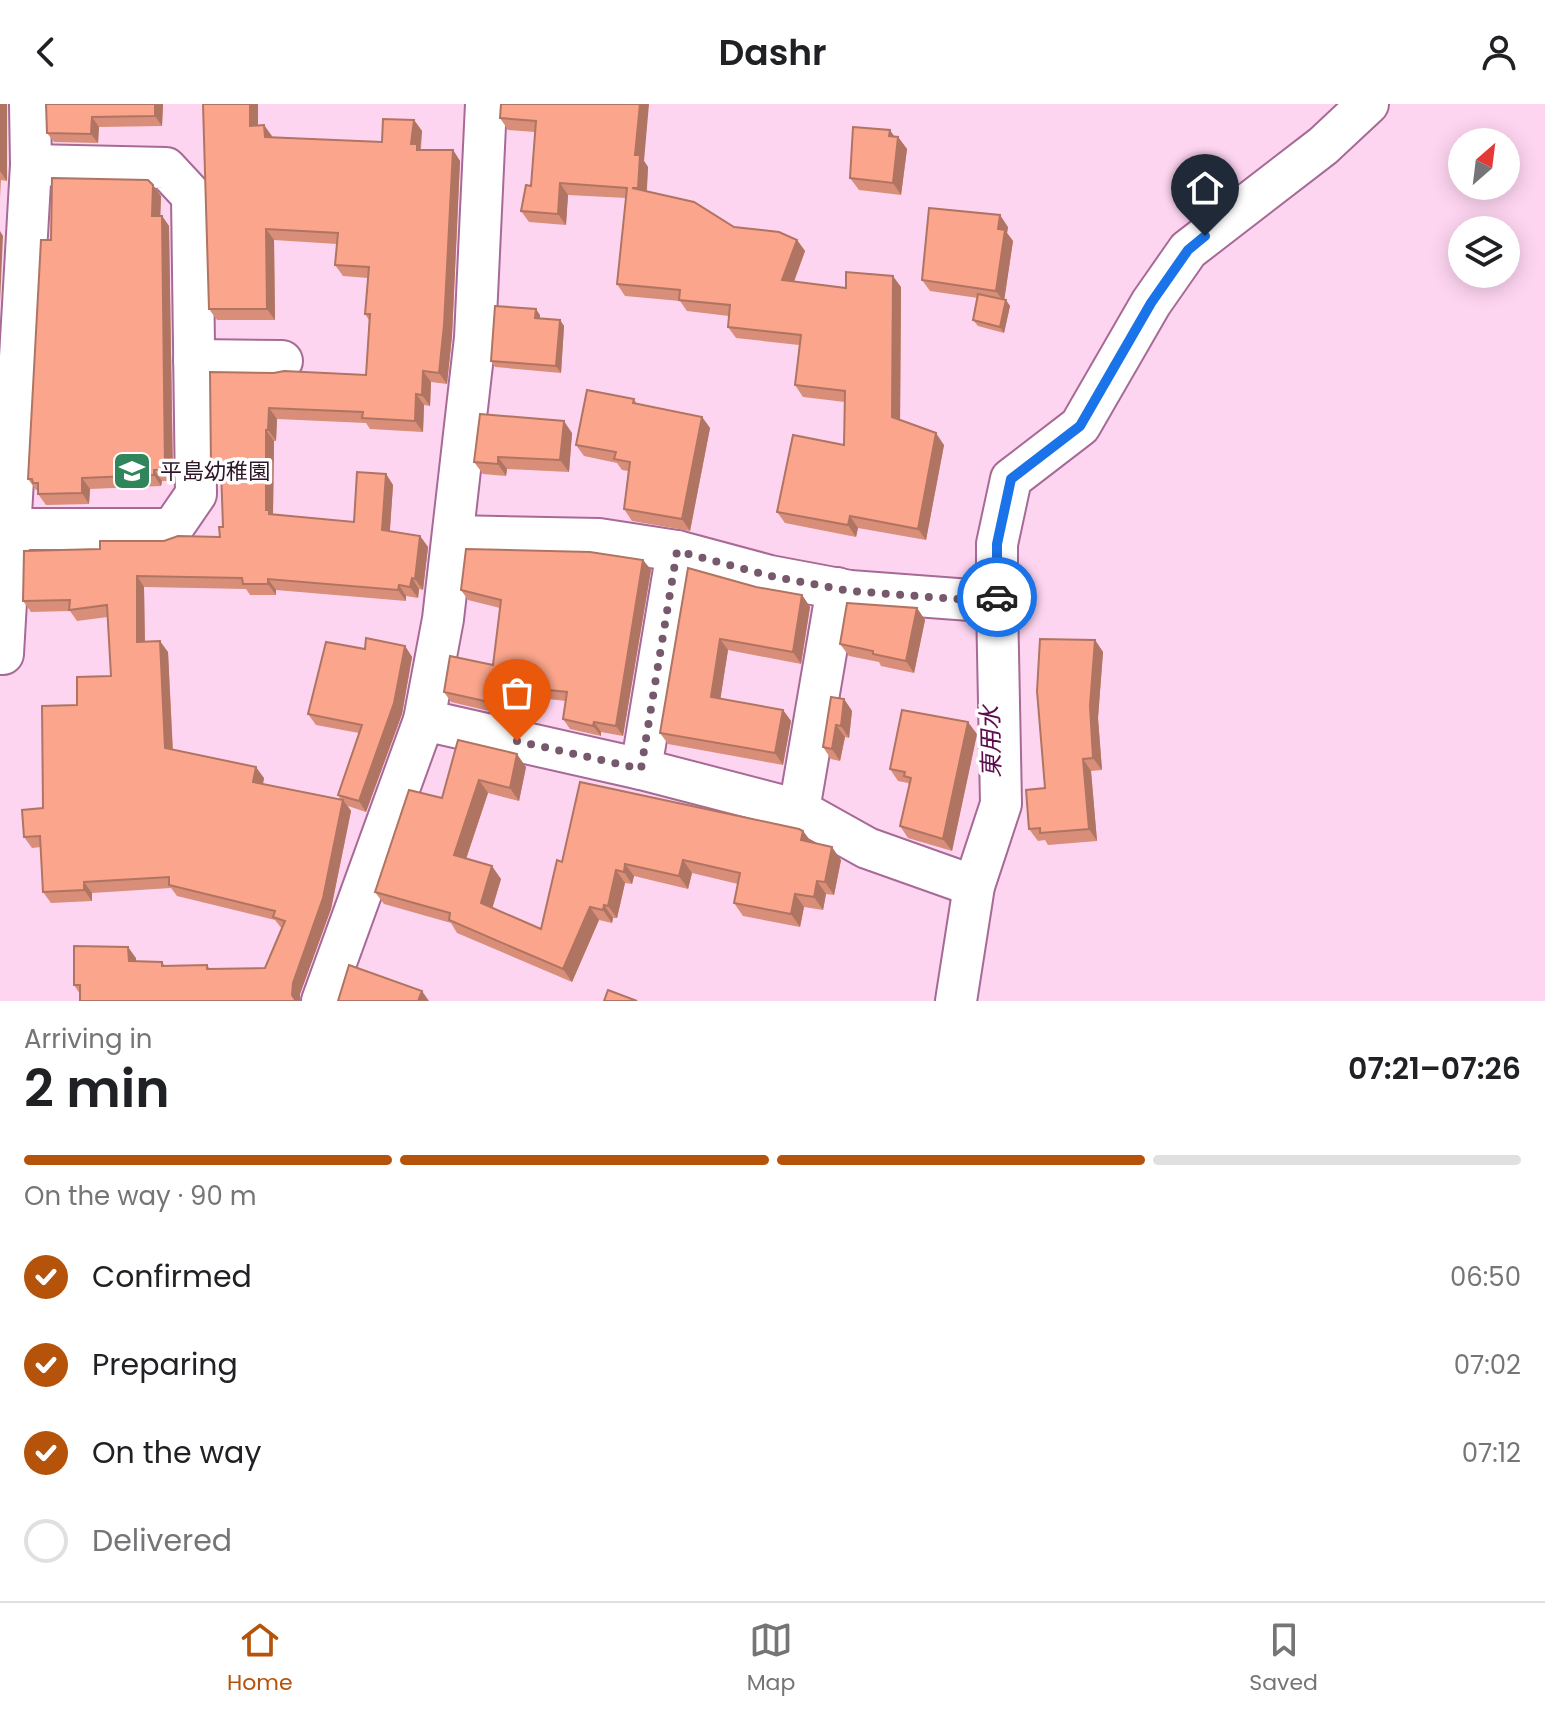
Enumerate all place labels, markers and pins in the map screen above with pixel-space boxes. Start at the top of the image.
pin [1171,154,1239,236]
school or university icon: 平島幼稚園 [111,450,153,492]
place label: 平島幼稚園 [160,456,270,487]
pin [483,659,551,741]

